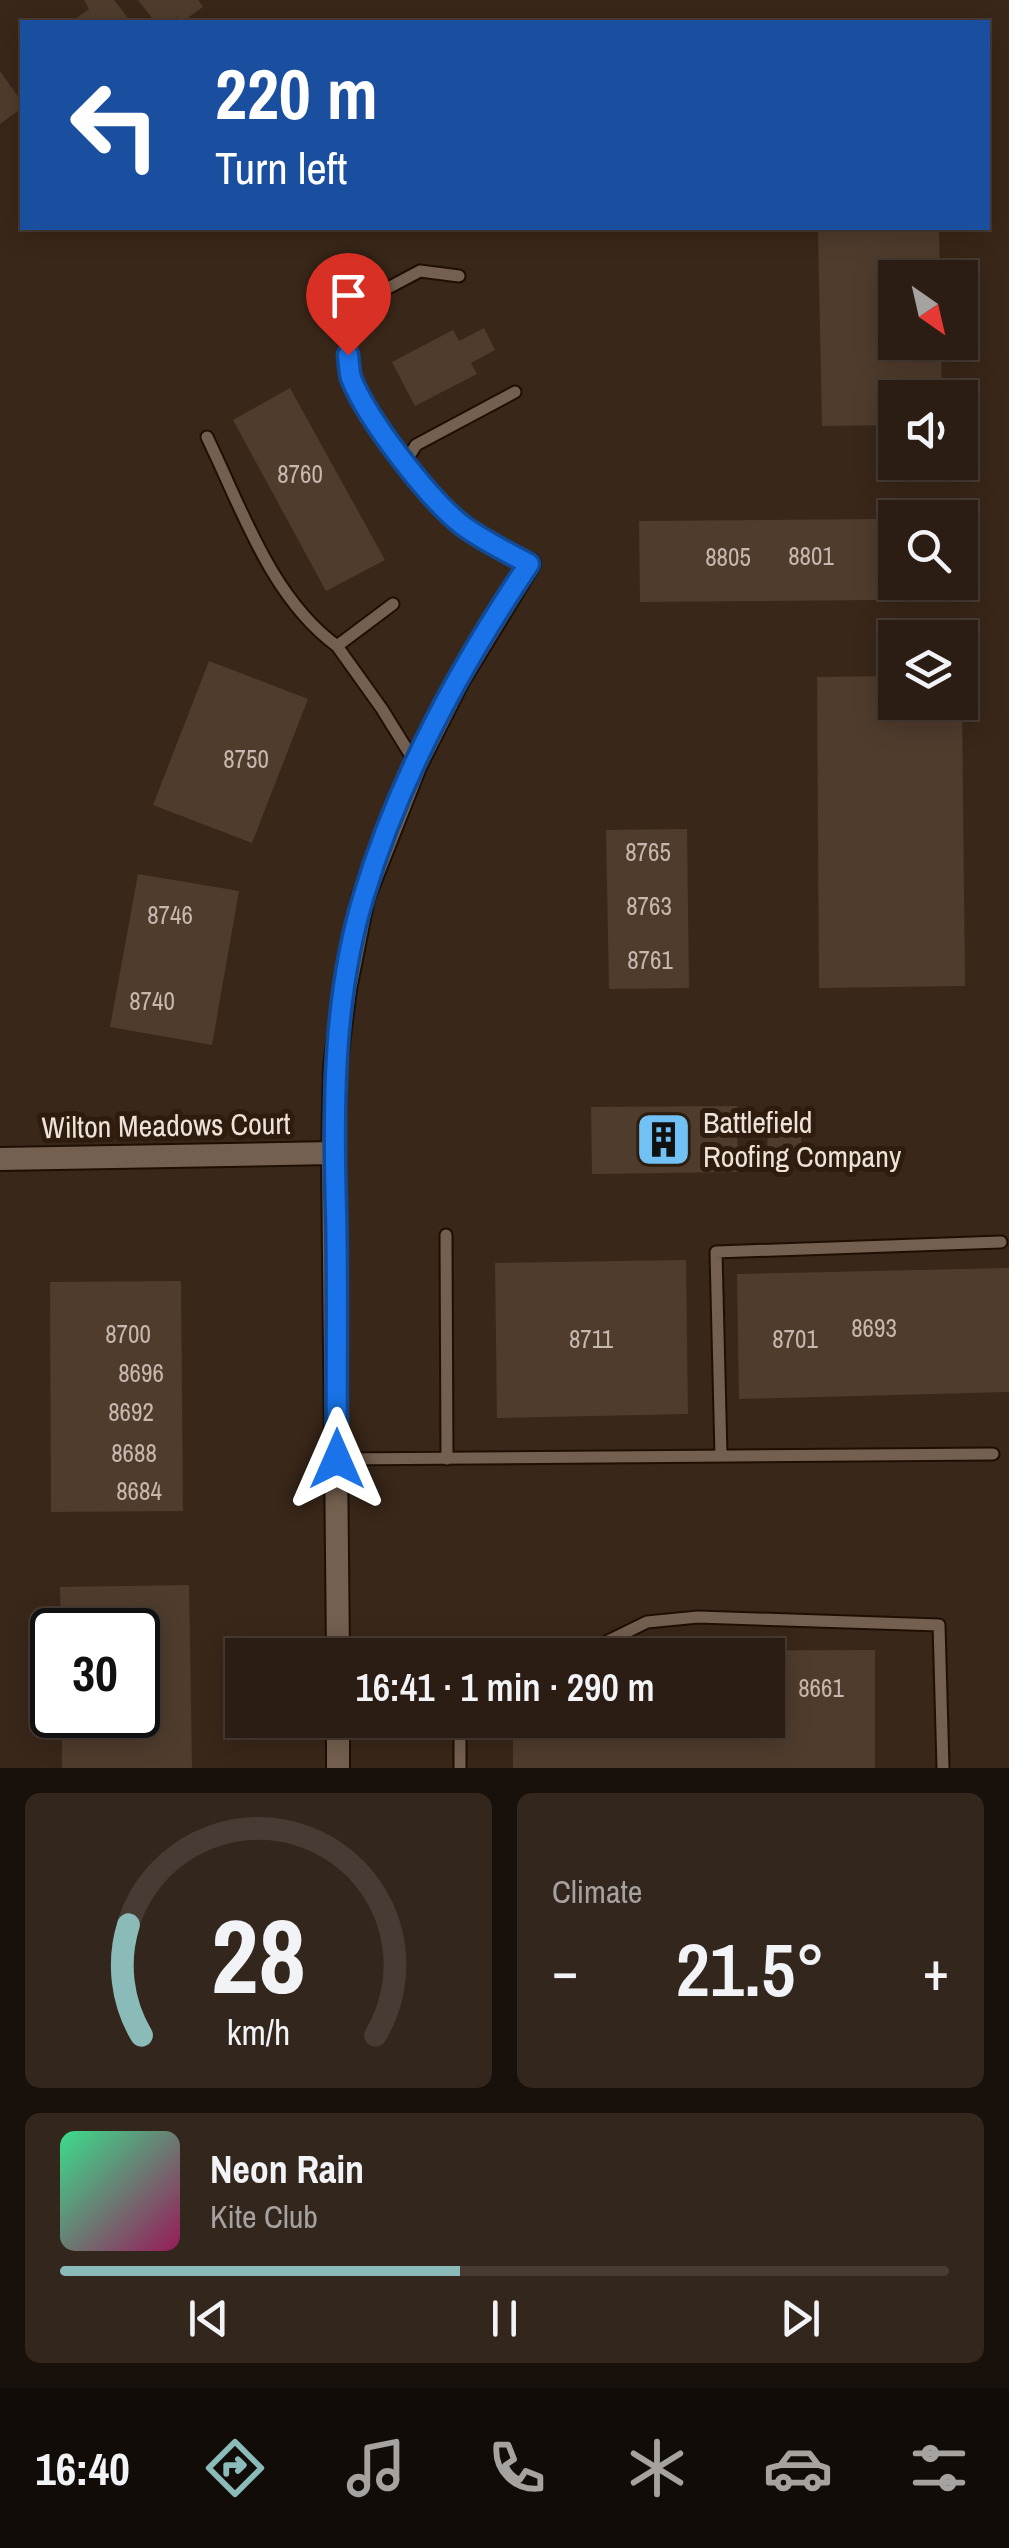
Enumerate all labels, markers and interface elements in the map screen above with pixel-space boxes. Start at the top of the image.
text: 220 m [215,47,378,141]
icon: left [50,60,180,190]
text: Turn left [215,137,347,198]
pin [306,253,391,356]
north arrow [878,260,978,360]
map controls [878,260,978,720]
icon: arrive [321,268,376,323]
button: sound [878,380,978,480]
house number: 8760 [277,457,323,491]
button: search [878,500,978,600]
house number: 8801 [788,539,834,573]
house number: 8805 [705,540,751,574]
button: layers [878,620,978,720]
house number: 8750 [223,742,269,776]
house number: 8765 [625,835,671,869]
house number: 8763 [626,889,672,923]
house number: 8746 [147,898,193,932]
house number: 8761 [627,943,673,977]
house number: 8740 [129,984,175,1018]
place label: Battlefield Roofing Company [703,1102,902,1176]
street label: Wilton Meadows Court [41,1103,291,1147]
building icon: Battlefield Roofing Company [634,1110,694,1170]
house number: 8693 [851,1311,897,1345]
house number: 8700 [105,1317,151,1351]
house number: 8711 [569,1322,614,1356]
house number: 8701 [772,1322,818,1356]
house number: 8696 [118,1356,164,1390]
house number: 8692 [108,1395,154,1429]
position arrow [285,1407,389,1511]
house number: 8688 [111,1436,157,1470]
house number: 8684 [116,1474,162,1508]
speed limit sign: 30 [30,1608,160,1738]
text: 16:41 · 1 min · 290 m [355,1662,655,1713]
house number: 8661 [798,1671,844,1705]
text: Climate [552,1870,642,1913]
text: 28 [211,1885,306,2025]
text: 21.5° [676,1918,825,2019]
text: − [552,1933,578,2007]
text: + [923,1933,949,2007]
text: km/h [227,2008,290,2056]
text: Neon Rain [210,2144,364,2195]
text: Kite Club [210,2195,318,2238]
icon: previous [181,2291,236,2346]
icon: pause [477,2291,532,2346]
icon: next [773,2291,828,2346]
icon: directions [200,2433,270,2503]
icon: music [341,2433,411,2503]
icon: phone [482,2433,552,2503]
icon: climate [622,2433,692,2503]
icon: car [763,2433,833,2503]
icon: filters [904,2433,974,2503]
text: 16:40 [35,2438,130,2499]

